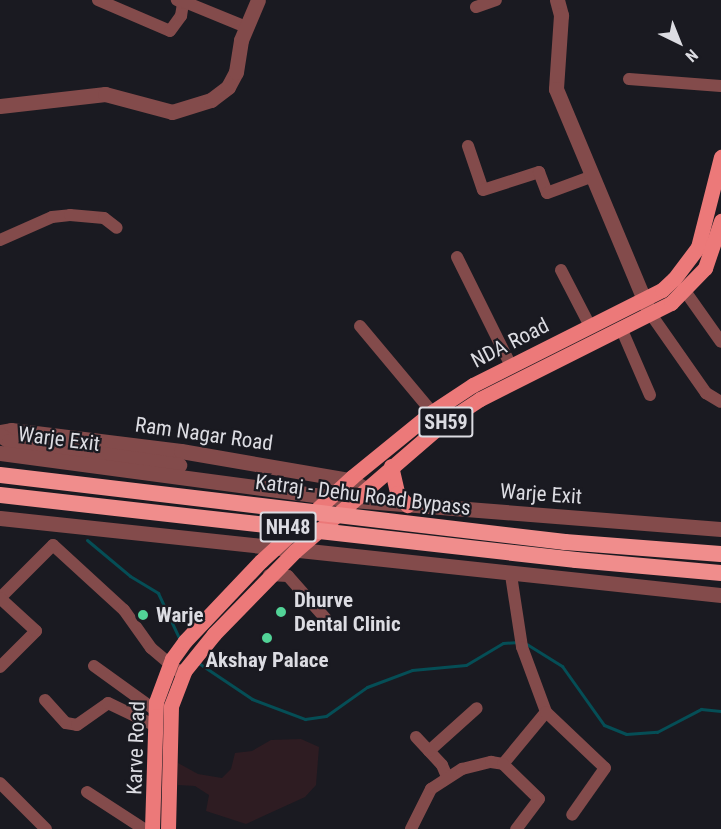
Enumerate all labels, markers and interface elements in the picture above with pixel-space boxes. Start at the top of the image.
north arrow [649,12,709,72]
text: N [682,45,702,66]
street label: NDA Road [467,313,553,373]
road number: SH59 [418,405,474,439]
street label: Ram Nagar Road [134,412,274,456]
street label: Warje Exit [17,421,101,457]
street label: Katraj - Dehu Road Bypass [254,469,472,521]
street label: Warje Exit [499,479,583,509]
road number: NH48 [260,510,316,544]
place label: Dhurve Dental Clinic [294,587,401,637]
place label: Warje [156,602,203,628]
marker: Dhurve Dental Clinic [272,603,290,621]
marker: Warje [134,606,152,624]
marker: Akshay Palace [260,631,274,645]
place label: Akshay Palace [206,647,328,673]
street label: Karve Road [122,701,150,795]

